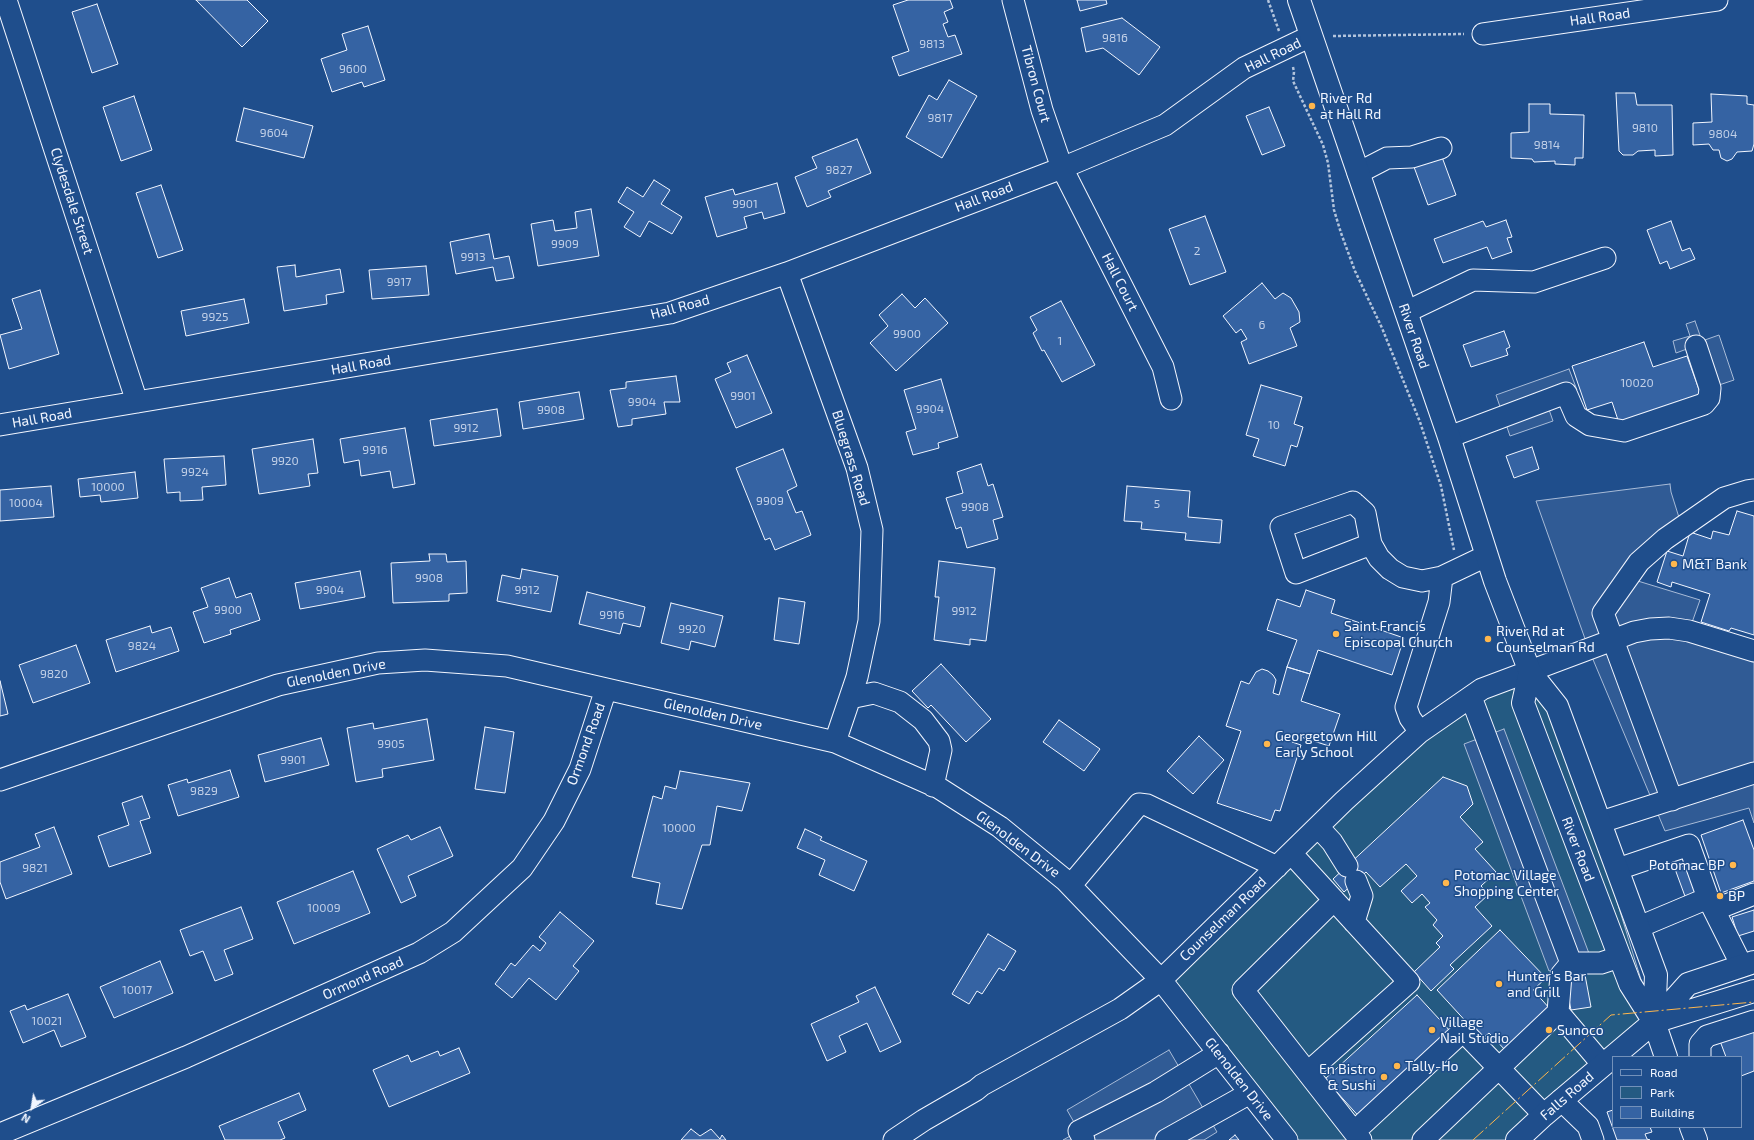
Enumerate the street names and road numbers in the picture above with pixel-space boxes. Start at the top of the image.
street label: Hall Road [1569,4,1631,30]
street label: Hall Road [1242,34,1304,76]
street label: Tibron Court [1018,44,1054,124]
street label: Clydesdale Street [47,146,97,256]
street label: Hall Road [953,178,1015,216]
street label: Hall Court [1098,250,1142,314]
street label: Hall Road [649,291,711,323]
street label: River Road [1395,301,1433,371]
street label: Hall Road [330,351,392,379]
street label: Hall Road [11,404,73,432]
street label: Bluegrass Road [828,408,874,508]
street label: Glenolden Drive [285,655,387,691]
street label: Glenolden Drive [662,694,764,734]
street label: Ormond Road [563,700,609,788]
street label: Glenolden Drive [973,807,1063,881]
street label: River Road [1558,814,1598,884]
street label: Counselman Road [1176,873,1270,965]
street label: Ormond Road [320,953,406,1003]
street label: Glenolden Drive [1201,1034,1277,1124]
street label: Falls Road [1537,1068,1597,1124]

